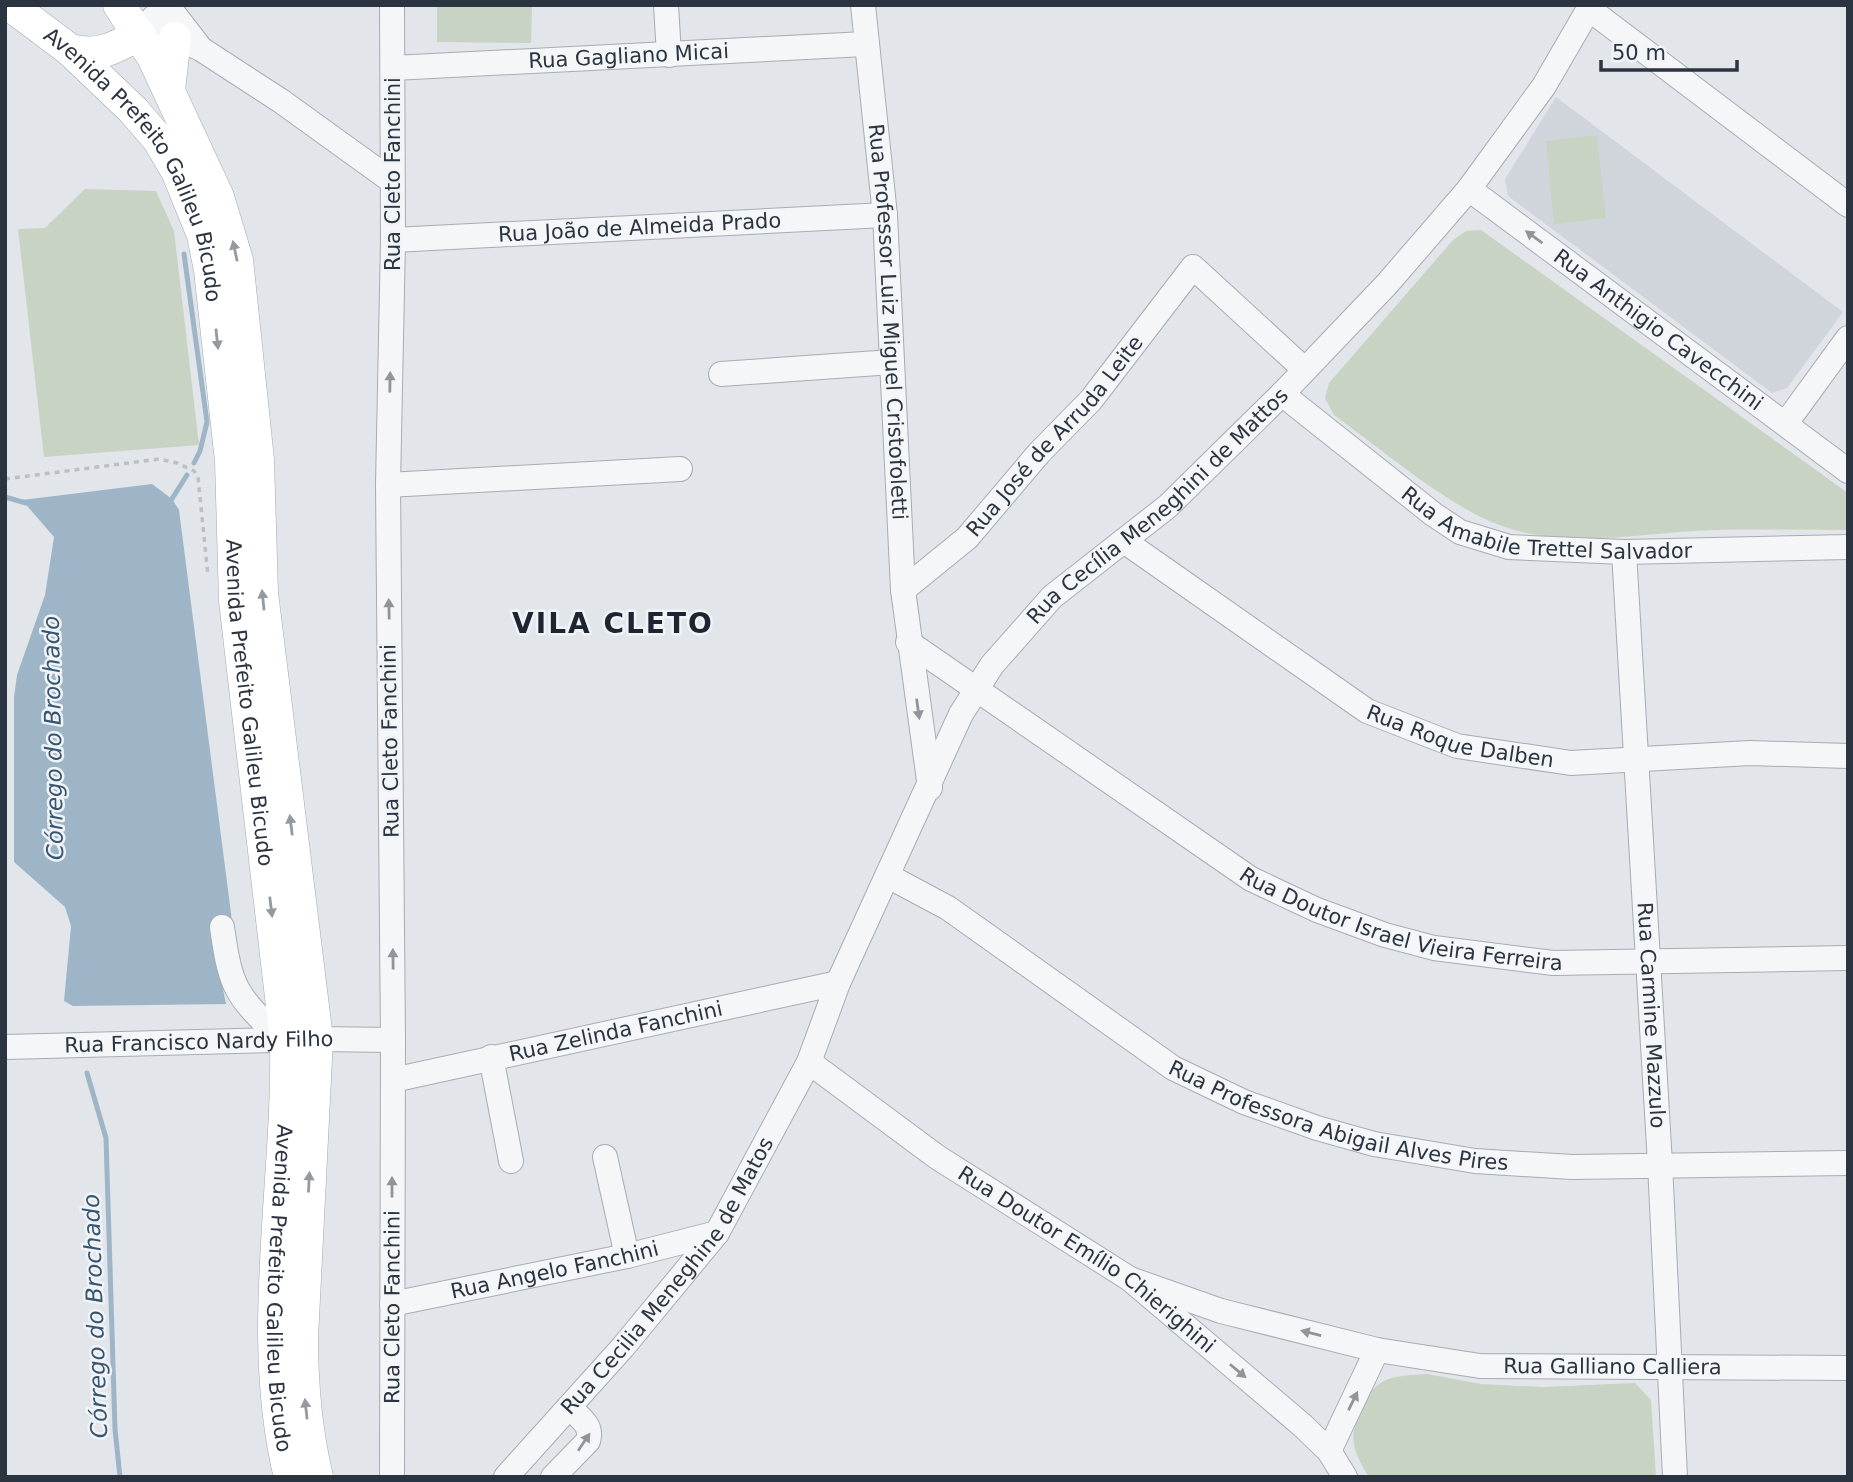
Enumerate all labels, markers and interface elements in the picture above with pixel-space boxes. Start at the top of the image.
street label: Avenida Prefeito Galileu Bicudo [39,23,225,303]
scale bar [1601,28,1738,72]
street label: Rua Gagliano Micai [528,39,730,73]
text: 50 m [1612,41,1666,65]
street label: Rua Cleto Fanchini [381,77,405,271]
street label: Rua Professor Luiz Miguel Cristofoletti [864,123,912,521]
street label: Rua João de Almeida Prado [498,208,782,247]
one-way arrow [1525,230,1543,244]
one-way arrow [229,240,240,262]
street label: Rua Anthigio Cavecchini [1549,244,1768,416]
one-way arrow [212,328,223,350]
street label: Rua José de Arruda Leite [961,331,1148,541]
one-way arrow [384,371,396,393]
street label: Rua Cecília Meneghini de Mattos [1022,383,1293,629]
street label: Rua Amabile Trettel Salvador [1397,482,1693,564]
street label: Avenida Prefeito Galileu Bicudo [221,539,278,868]
one-way arrow [257,588,268,610]
one-way arrow [383,598,395,620]
district label: VILA CLETO [512,607,714,640]
water label: Córrego do Brochado [38,616,68,860]
street label: Rua Cleto Fanchini [376,644,404,838]
one-way arrow [913,698,924,720]
street label: Rua Roque Dalben [1363,700,1555,772]
one-way arrow [285,814,296,836]
street label: Rua Doutor Israel Vieira Ferreira [1235,863,1563,975]
one-way arrow [265,896,276,918]
street label: Rua Carmine Mazzulo [1633,901,1670,1129]
one-way arrow [387,948,399,970]
street label: Rua Zelinda Fanchini [507,997,725,1066]
street label: Rua Francisco Nardy Filho [64,1027,334,1057]
street label: Rua Professora Abigail Alves Pires [1165,1056,1509,1175]
street label: Avenida Prefeito Galileu Bicudo [262,1123,296,1454]
street label: Rua Cecilia Meneghine de Matos [556,1133,778,1419]
street label: Rua Doutor Emílio Chierighini [953,1161,1220,1358]
one-way arrow [304,1171,315,1193]
one-way arrow [387,1176,398,1198]
water label: Córrego do Brochado [78,1193,112,1439]
street label: Rua Cleto Fanchini [380,1210,405,1404]
street label: Rua Angelo Fanchini [448,1236,661,1304]
one-way arrow [1299,1327,1321,1338]
street label: Rua Galliano Calliera [1503,1354,1722,1379]
one-way arrow [1229,1363,1247,1379]
one-way arrow [1347,1390,1358,1411]
one-way arrow [300,1398,311,1420]
one-way arrow [576,1433,590,1452]

